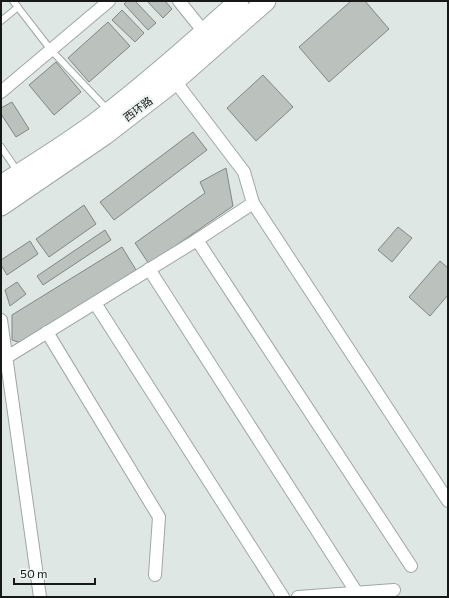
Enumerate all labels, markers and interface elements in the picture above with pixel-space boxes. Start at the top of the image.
street label: 西环路 [121,93,155,124]
scale bar [14,560,95,586]
text: 50 m [20,566,48,580]

